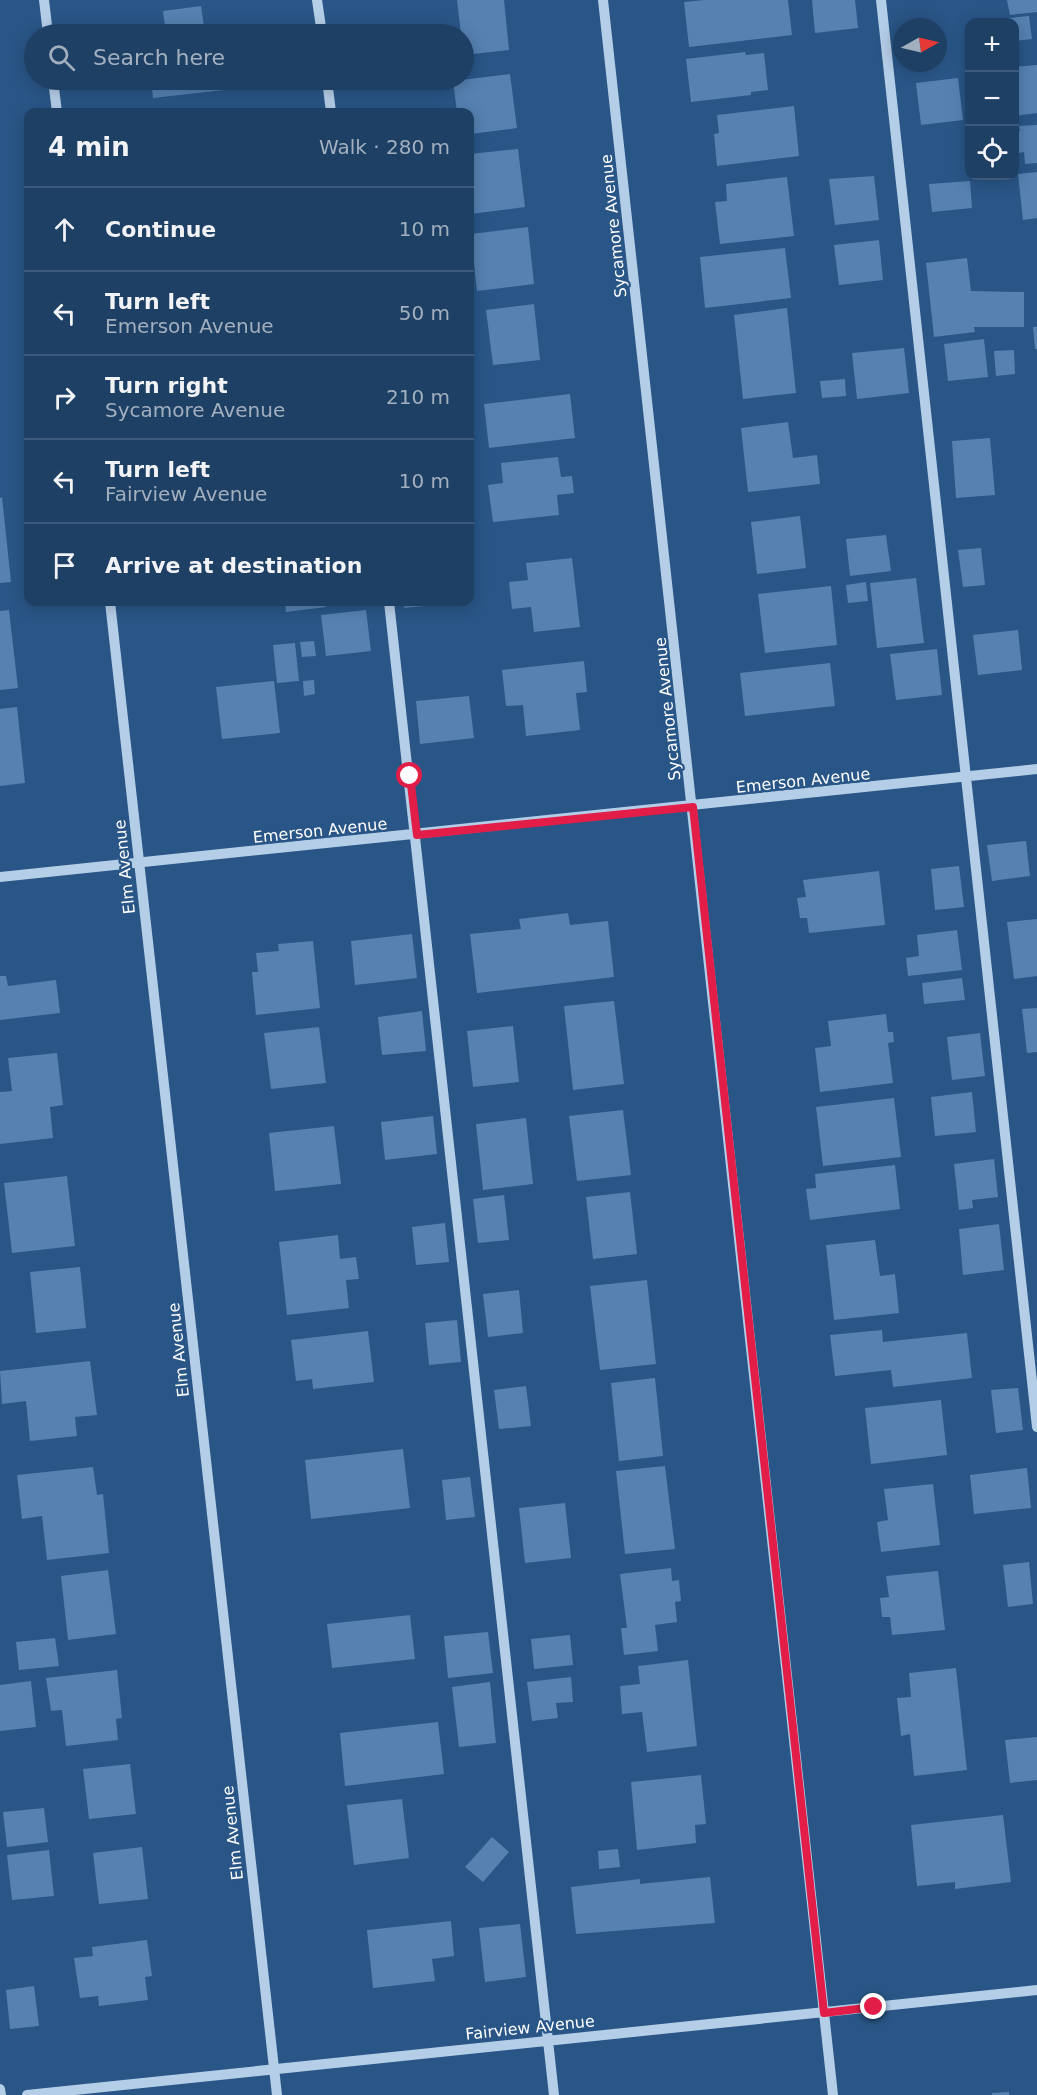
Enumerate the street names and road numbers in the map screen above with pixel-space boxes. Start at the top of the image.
street label: Sycamore Avenue [597,153,630,299]
street label: Sycamore Avenue [651,636,684,782]
street label: Emerson Avenue [735,764,871,797]
street label: Emerson Avenue [252,814,388,847]
street label: Elm Avenue [110,819,139,915]
street label: Elm Avenue [164,1302,193,1398]
street label: Elm Avenue [218,1785,247,1881]
street label: Fairview Avenue [464,2011,596,2044]

